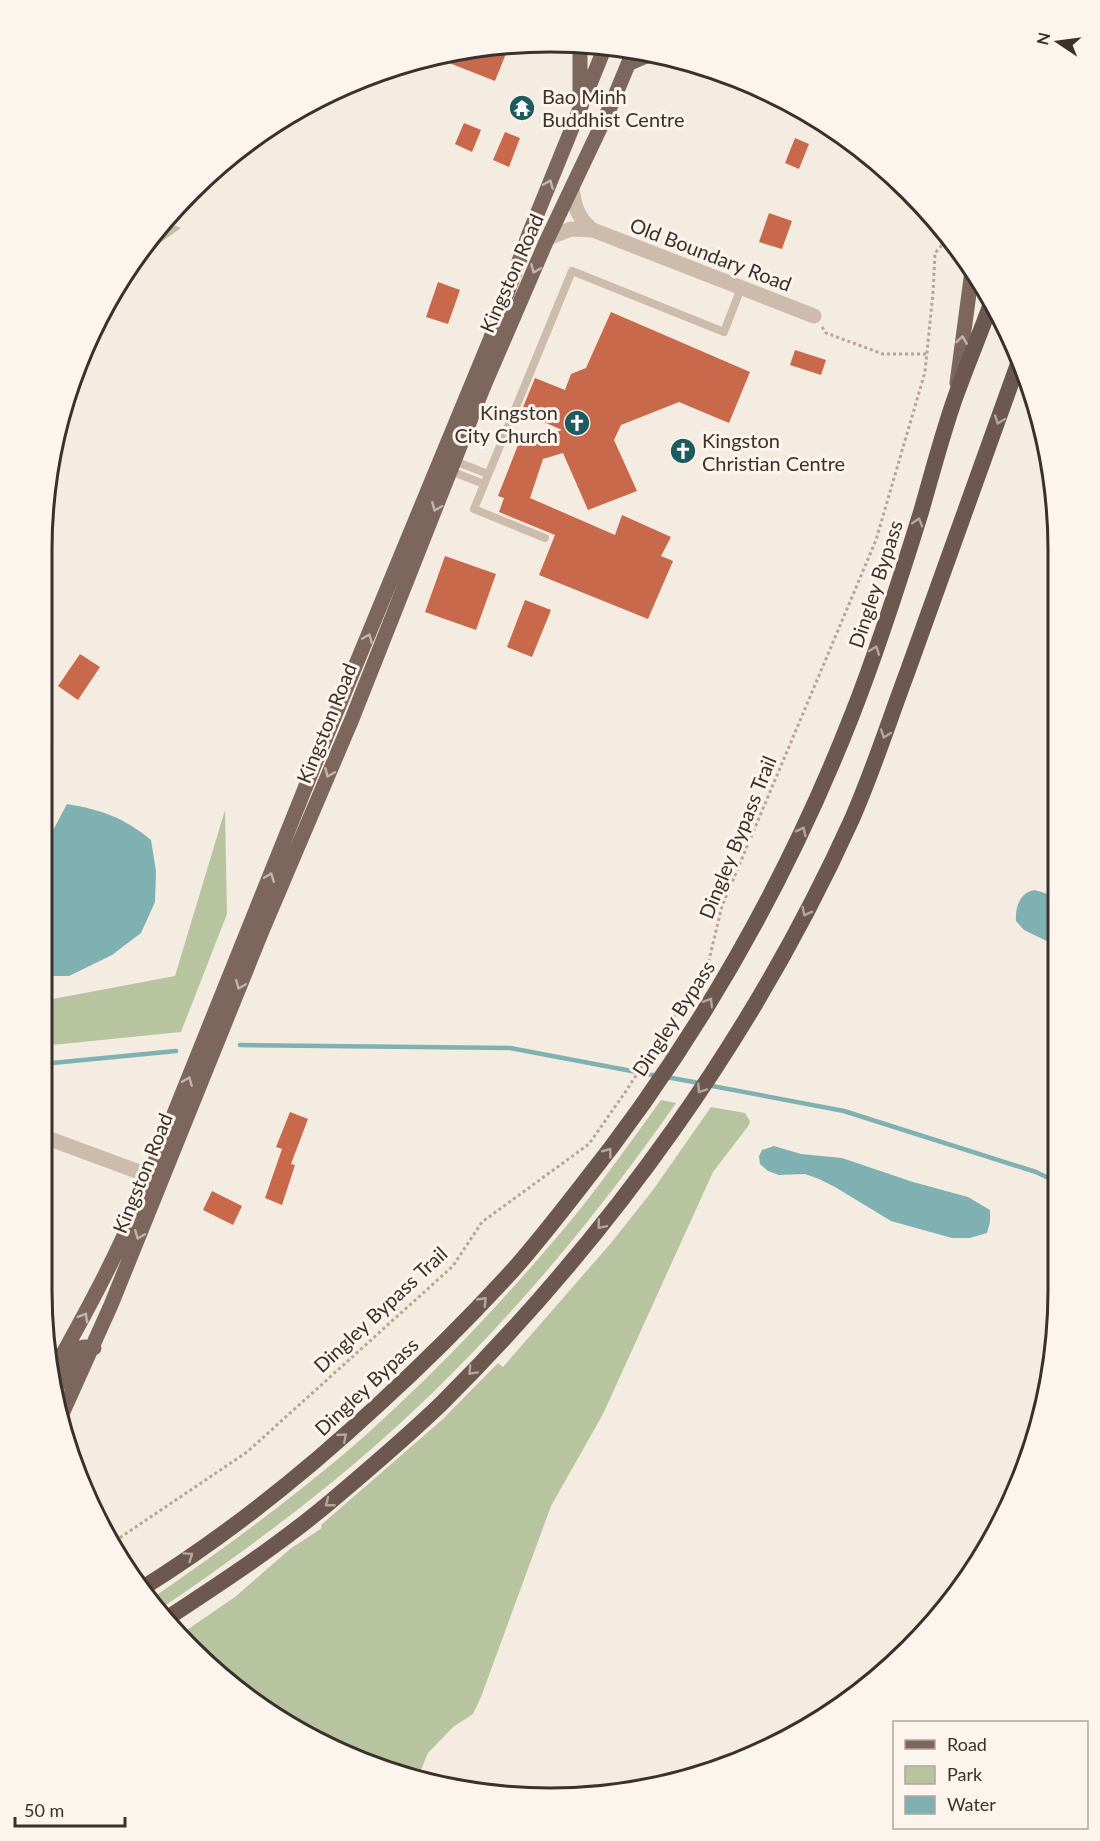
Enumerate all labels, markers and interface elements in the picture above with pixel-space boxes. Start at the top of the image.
north arrow [1028,12,1088,72]
text: N [1032,30,1054,47]
place label: Bao Minh Buddhist Centre [542,84,685,131]
temple icon: Bao Minh Buddhist Centre [507,93,537,123]
one-way arrow [542,180,554,191]
street label: Kingston Road [474,210,548,336]
street label: Old Boundary Road [627,212,795,296]
one-way arrow [530,262,542,273]
one-way arrow [956,335,968,345]
place label: Kingston City Church [454,400,558,447]
church icon: Kingston City Church [562,408,592,438]
one-way arrow [993,414,1006,424]
place label: Kingston Christian Centre [702,428,845,475]
church icon: Kingston Christian Centre [668,436,698,466]
one-way arrow [431,501,443,512]
street label: Dingley Bypass [843,517,907,651]
one-way arrow [911,517,923,528]
one-way arrow [361,634,373,645]
one-way arrow [868,645,881,656]
street label: Kingston Road [291,659,361,787]
one-way arrow [880,728,892,739]
street label: Dingley Bypass Trail [693,752,781,922]
one-way arrow [324,766,336,777]
one-way arrow [794,826,806,837]
one-way arrow [263,872,275,883]
one-way arrow [802,906,813,916]
street label: Dingley Bypass [627,956,719,1080]
one-way arrow [235,979,247,990]
one-way arrow [702,998,714,1008]
one-way arrow [180,1076,193,1087]
one-way arrow [697,1083,709,1093]
street label: Kingston Road [107,1109,177,1237]
one-way arrow [601,1147,612,1158]
one-way arrow [597,1218,608,1229]
one-way arrow [134,1228,146,1239]
street label: Dingley Bypass Trail [308,1241,452,1377]
one-way arrow [476,1298,487,1309]
one-way arrow [77,1313,88,1323]
street label: Dingley Bypass [309,1332,423,1440]
one-way arrow [468,1364,479,1375]
one-way arrow [336,1433,347,1444]
one-way arrow [324,1495,335,1506]
one-way arrow [183,1552,194,1563]
legend [893,1721,1088,1829]
text: Road [947,1733,987,1755]
text: Park [947,1763,983,1785]
scale bar [15,1790,124,1828]
text: Water [947,1793,996,1815]
text: 50 m [24,1799,64,1821]

